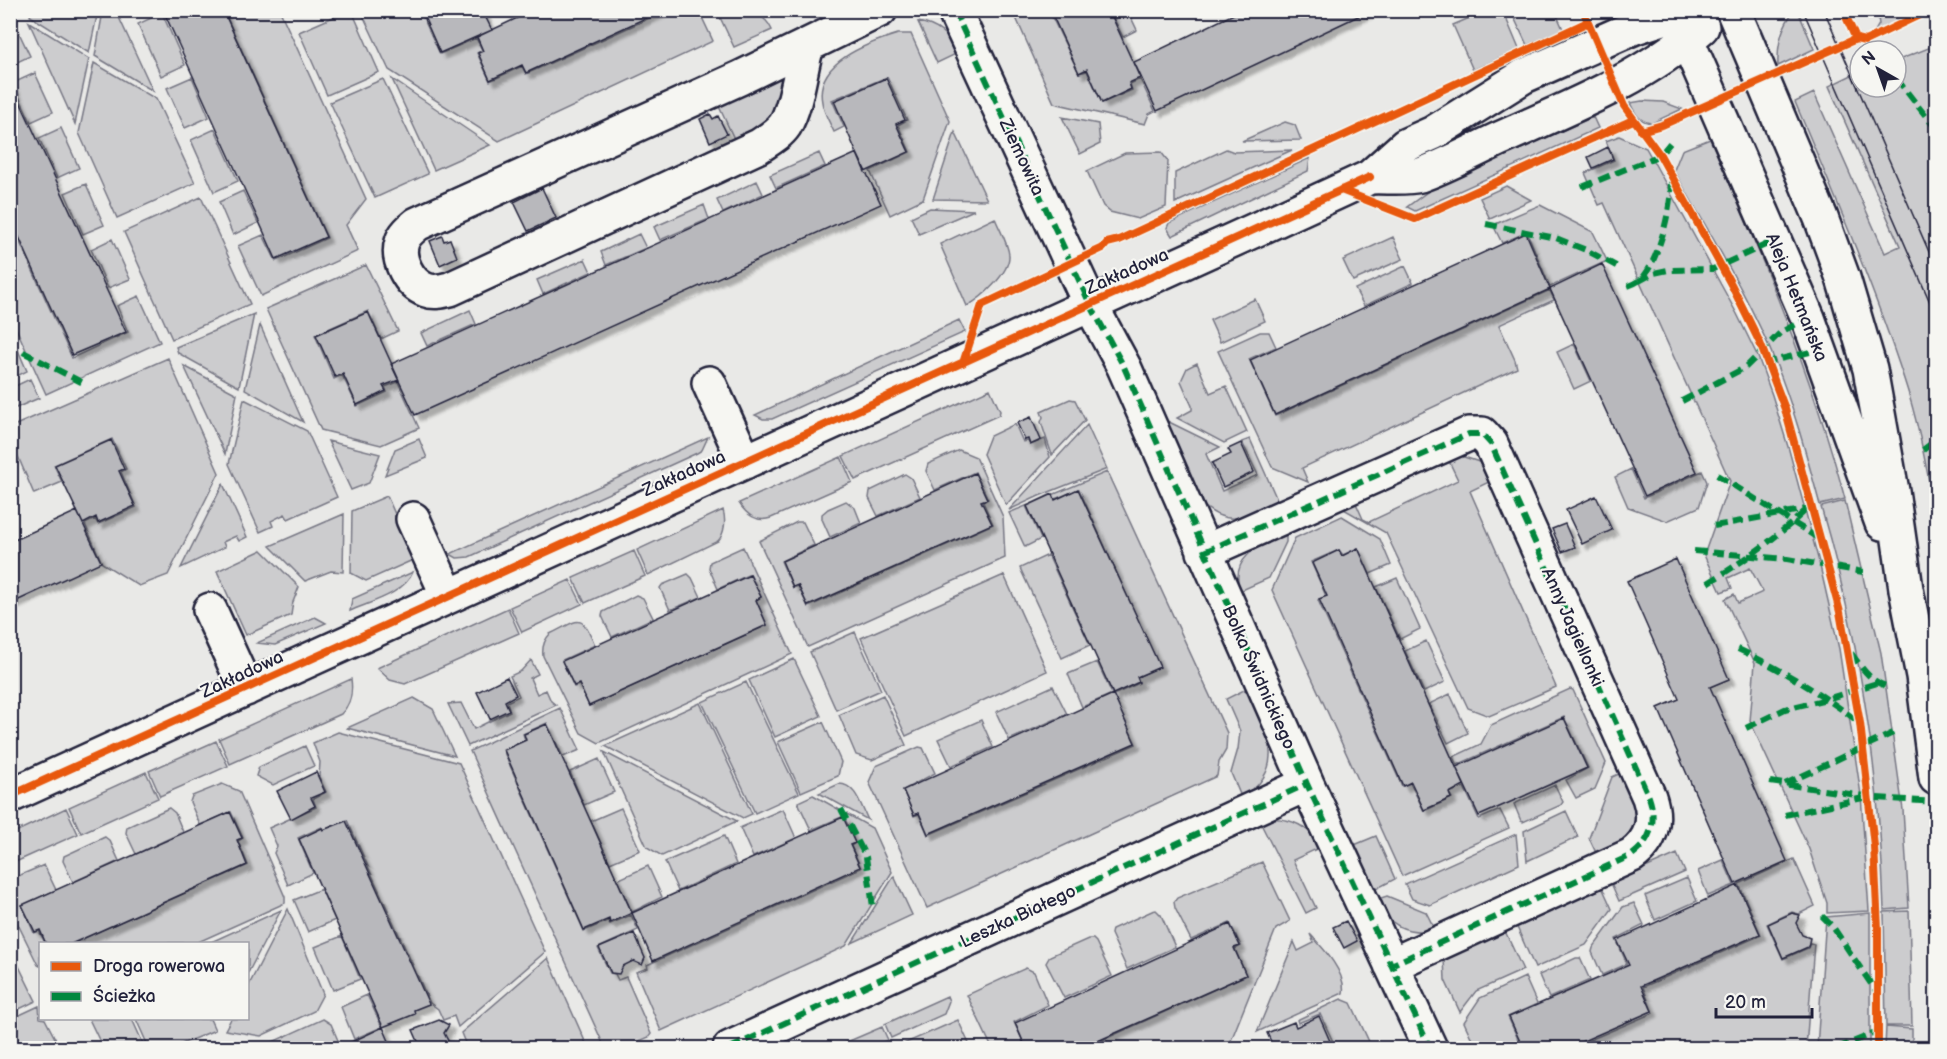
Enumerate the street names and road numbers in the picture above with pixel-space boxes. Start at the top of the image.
street label: Ziemowita [994,115,1048,199]
street label: Aleja Hetmańska [1761,230,1832,364]
street label: Zakładowa [1082,244,1172,299]
street label: Zakładowa [639,446,729,501]
street label: Anny Jagiellonki [1537,564,1608,690]
street label: Bolka Świdnickiego [1217,601,1302,753]
street label: Zakładowa [197,646,287,703]
street label: Leszka Białego [957,880,1079,952]

